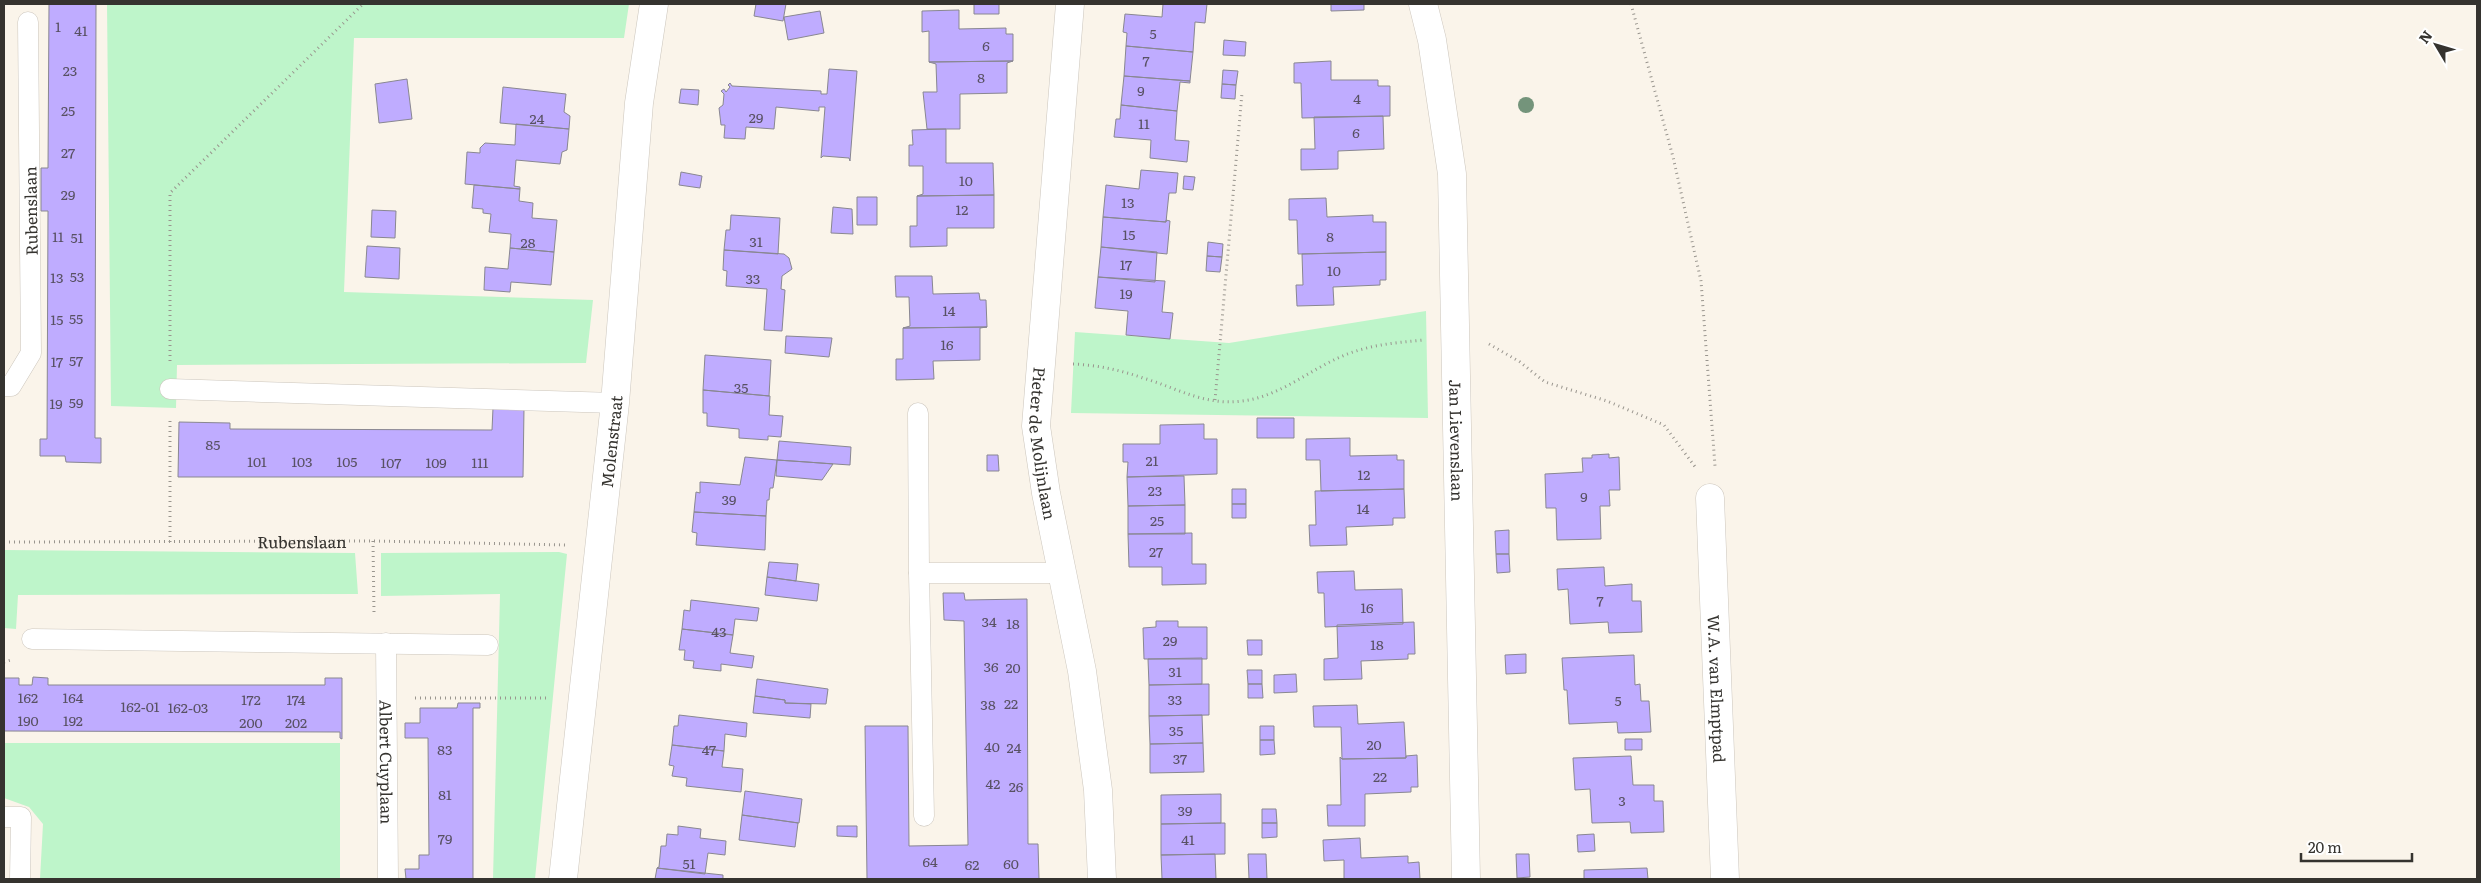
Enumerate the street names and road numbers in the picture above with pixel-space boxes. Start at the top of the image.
street label: Rubenslaan [17,166,43,256]
street label: Pieter de Molijnlaan [1024,366,1063,522]
street label: Jan Lievenslaan [1444,379,1471,502]
street label: Molenstraat [594,394,628,489]
street label: Rubenslaan [257,529,347,553]
street label: W.A. van Elmptpad [1703,614,1732,764]
street label: Albert Cuyplaan [374,699,400,825]

